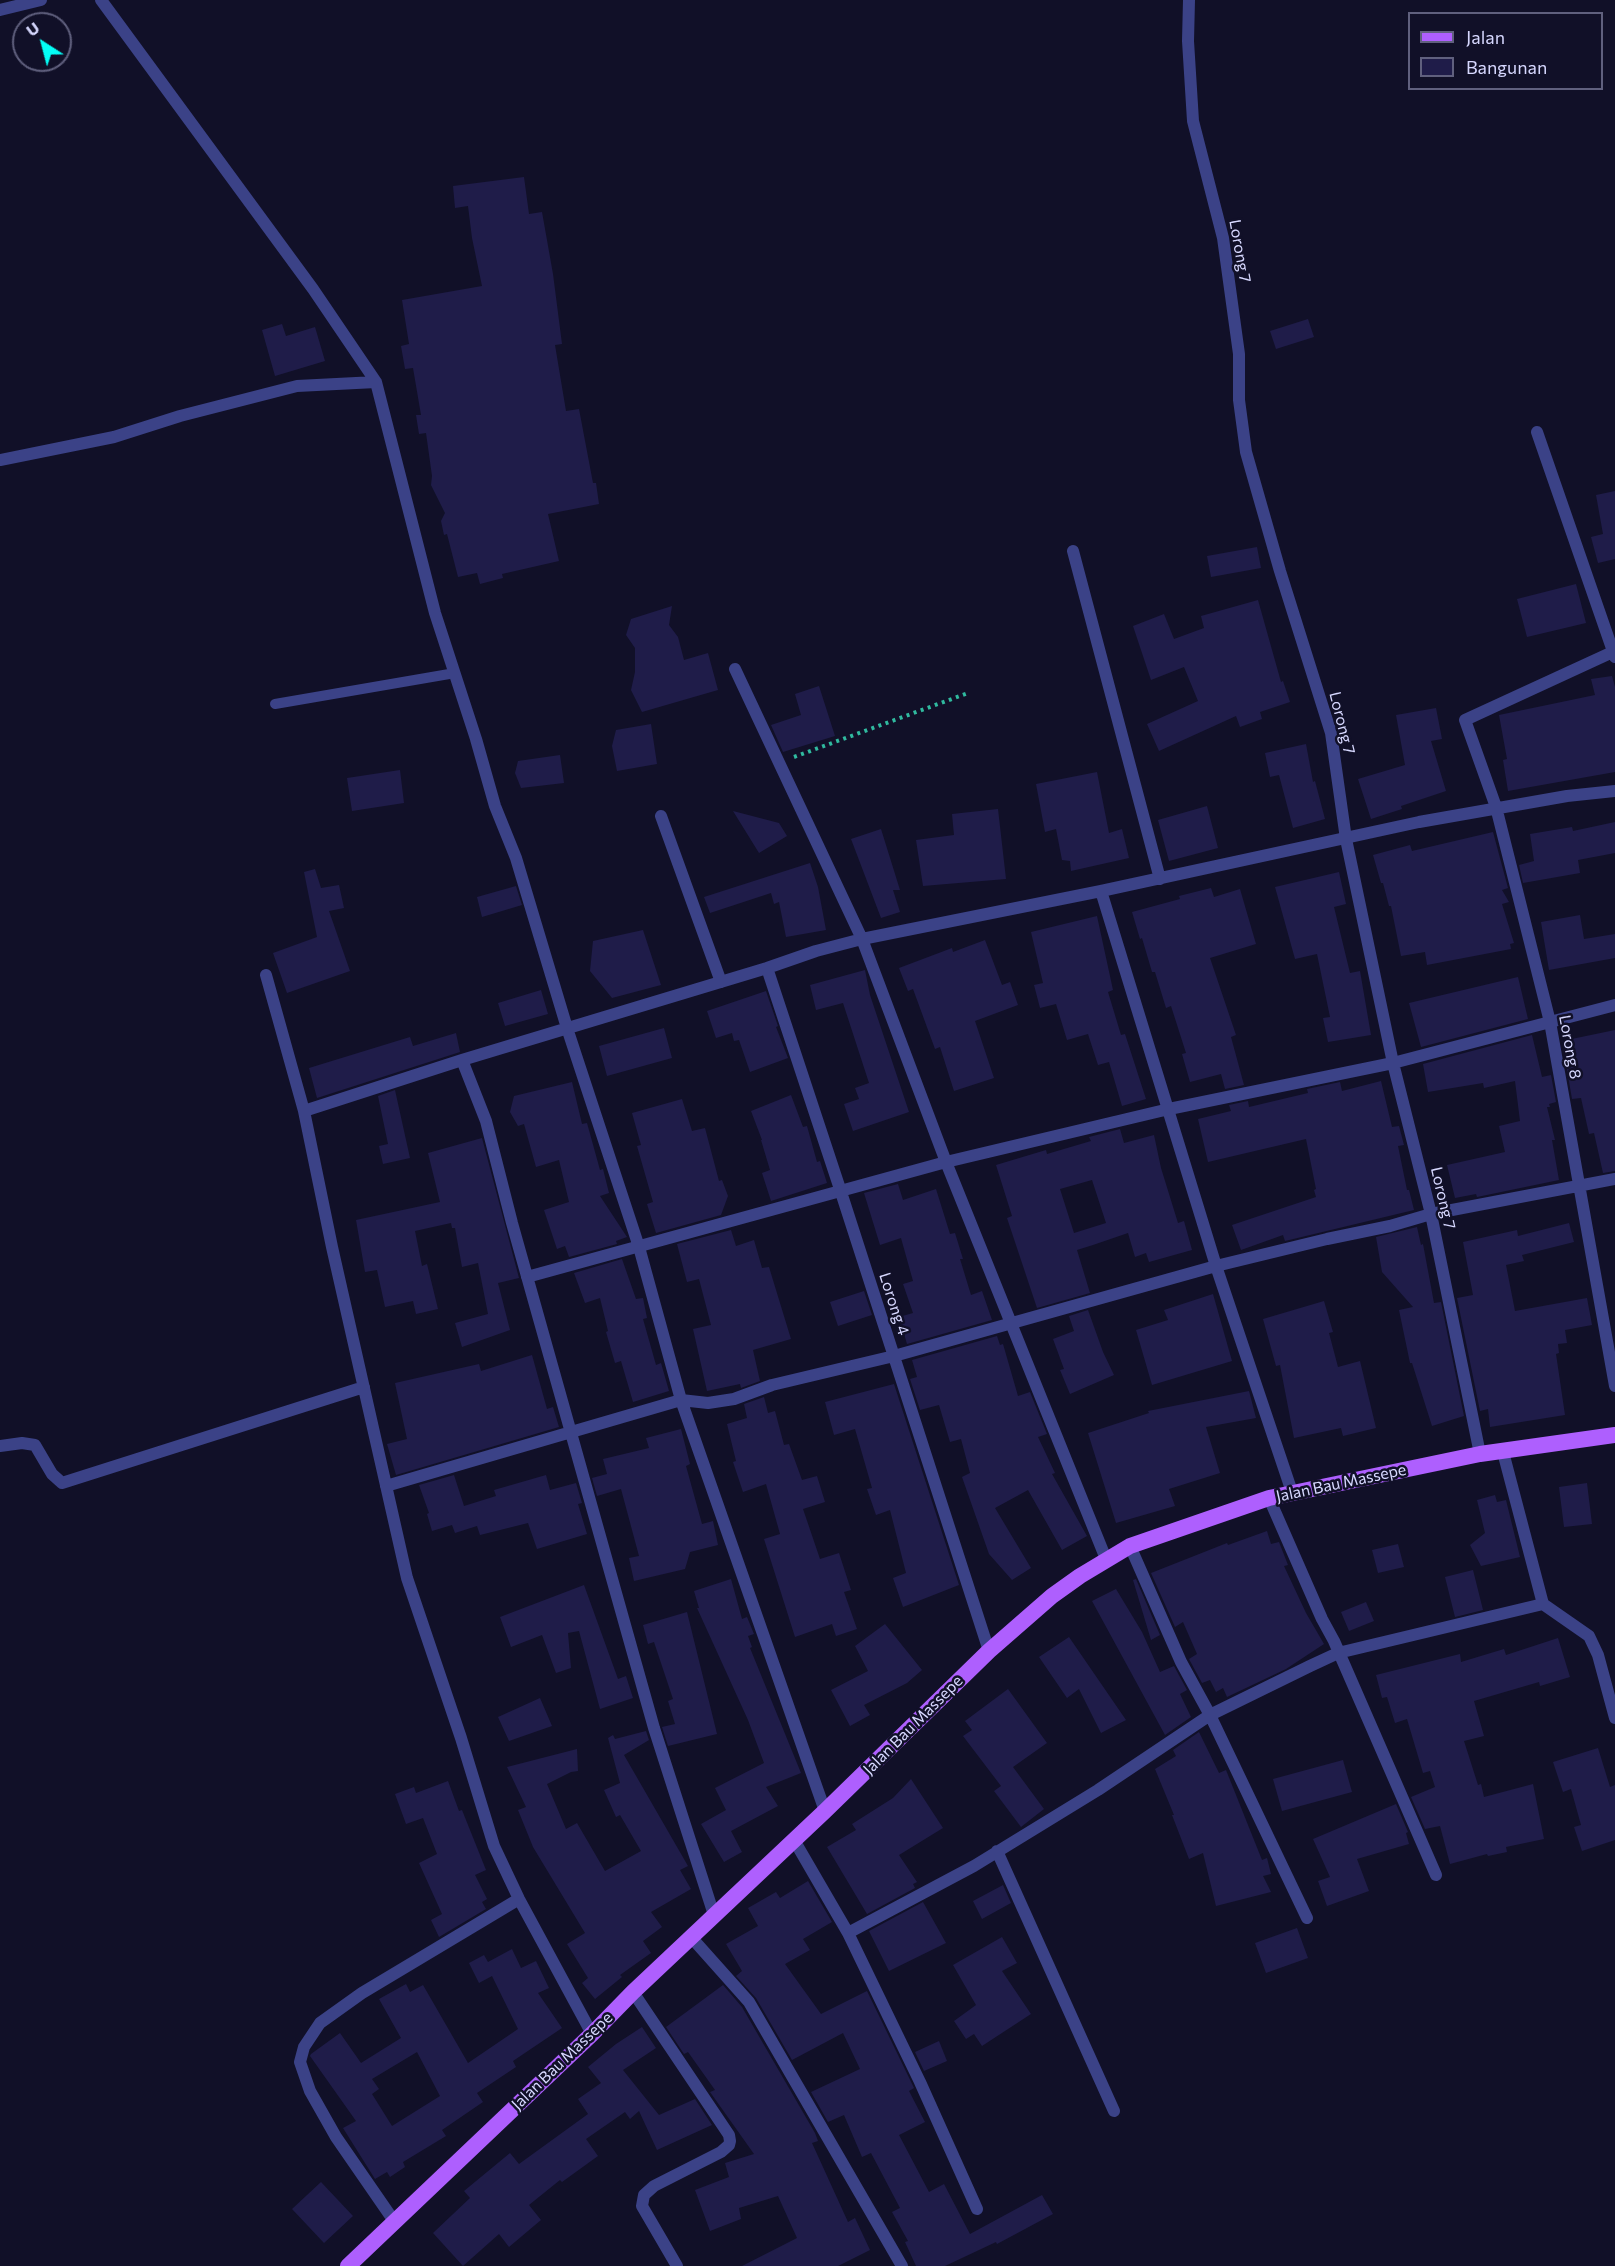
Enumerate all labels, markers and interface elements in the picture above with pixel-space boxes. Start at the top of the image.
north arrow [12,12,72,72]
legend [1408,12,1603,90]
text: U [22,18,43,40]
text: Jalan [1466,26,1505,48]
text: Bangunan [1466,56,1547,78]
street label: Lorong 7 [1225,218,1255,284]
street label: Lorong 7 [1325,690,1359,756]
street label: Lorong 8 [1555,1013,1585,1081]
street label: Lorong 7 [1426,1165,1460,1231]
street label: Lorong 4 [875,1270,913,1338]
street label: Jalan Bau Massepe [1274,1460,1408,1506]
street label: Jalan Bau Massepe [859,1671,967,1779]
street label: Jalan Bau Massepe [508,2008,616,2114]

